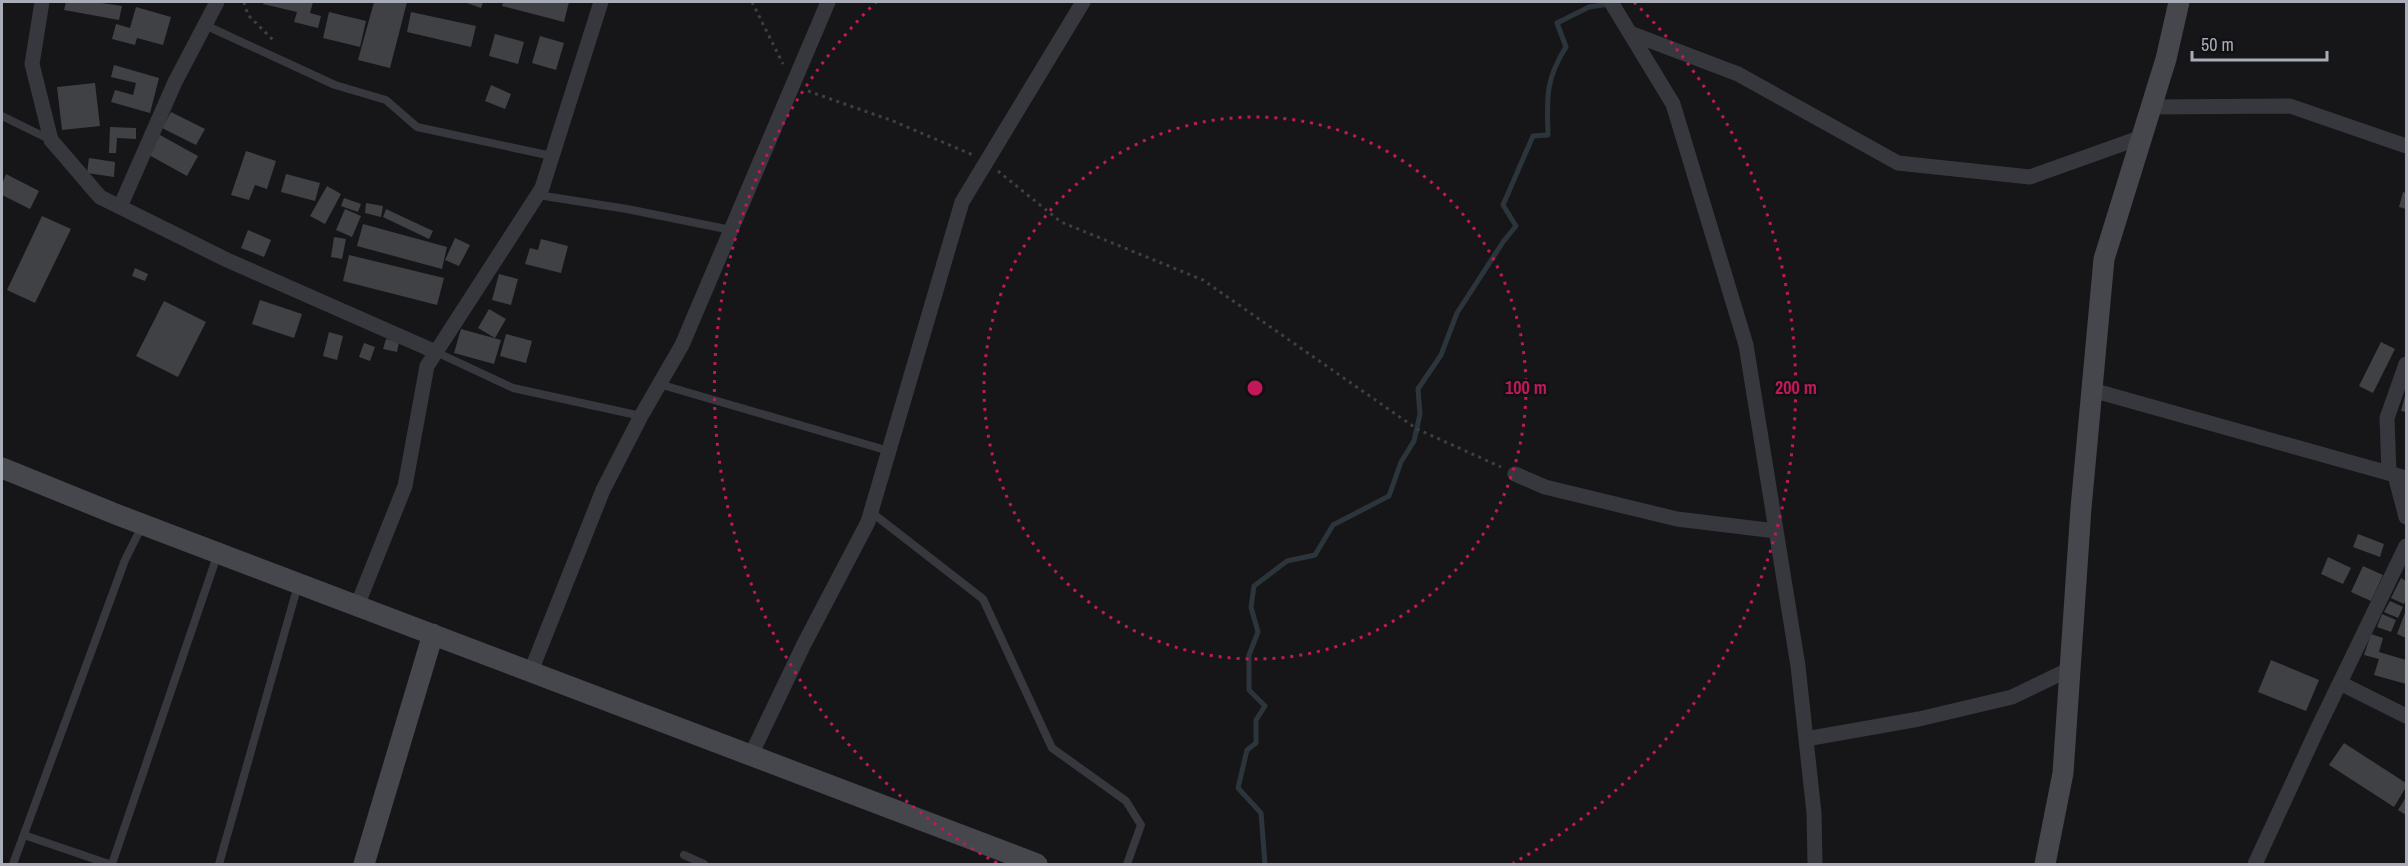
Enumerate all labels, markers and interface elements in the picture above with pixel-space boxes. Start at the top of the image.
scale bar [2192,24,2327,62]
text: 50 m [2201,32,2234,57]
text: 100 m [1505,375,1547,400]
text: 200 m [1775,375,1817,400]
centre of rings [1245,378,1265,398]

